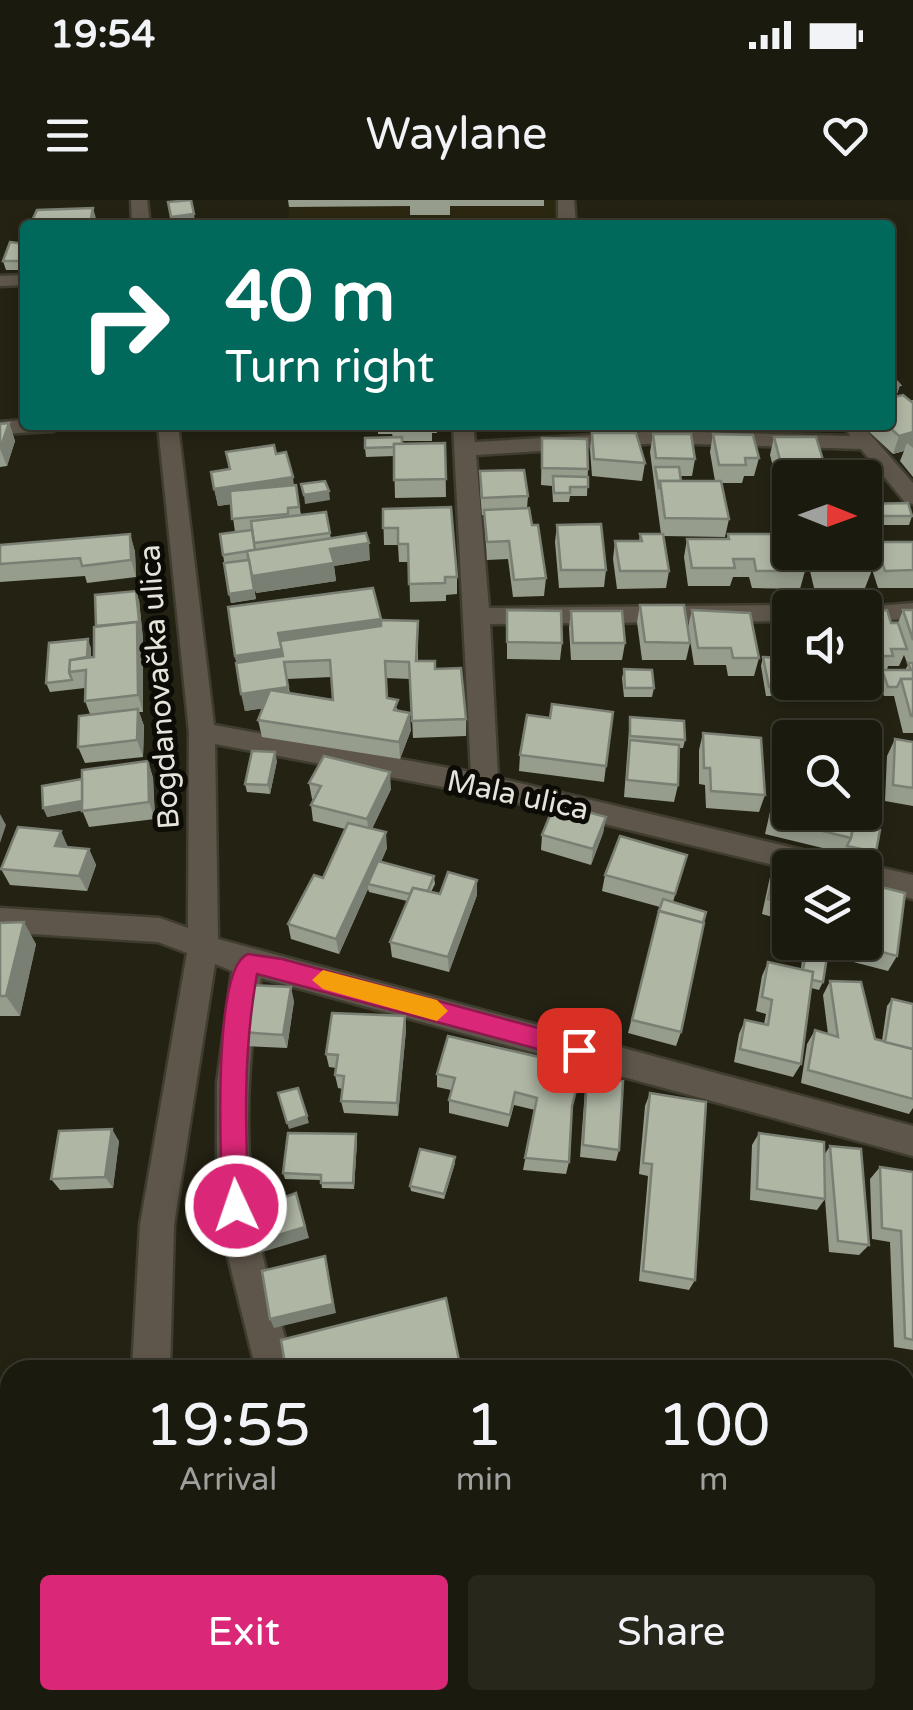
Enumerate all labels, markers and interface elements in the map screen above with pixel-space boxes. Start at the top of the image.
text: 19:54 [50,12,155,58]
icon: menu [40,108,95,163]
text: Waylane [365,108,548,162]
icon: heart [818,108,873,163]
text: 40 m [225,256,395,340]
icon: right [60,260,190,390]
text: Turn right [225,341,434,395]
north arrow [772,460,882,570]
map controls [772,460,882,960]
street label: Bogdanovačka ulica [131,543,188,831]
button: sound [772,590,882,700]
button: search [772,720,882,830]
street label: Mala ulica [444,762,592,829]
button: layers [772,850,882,960]
pin [537,1008,622,1093]
icon: arrive [552,1023,607,1078]
position arrow [184,1154,288,1258]
text: 19:55 [145,1390,311,1462]
text: 1 [465,1390,503,1462]
text: 100 [657,1390,770,1462]
text: Arrival [178,1461,277,1499]
text: min [456,1461,513,1499]
text: m [699,1461,728,1499]
button: Exit [40,1575,448,1690]
button: Share [468,1575,875,1690]

